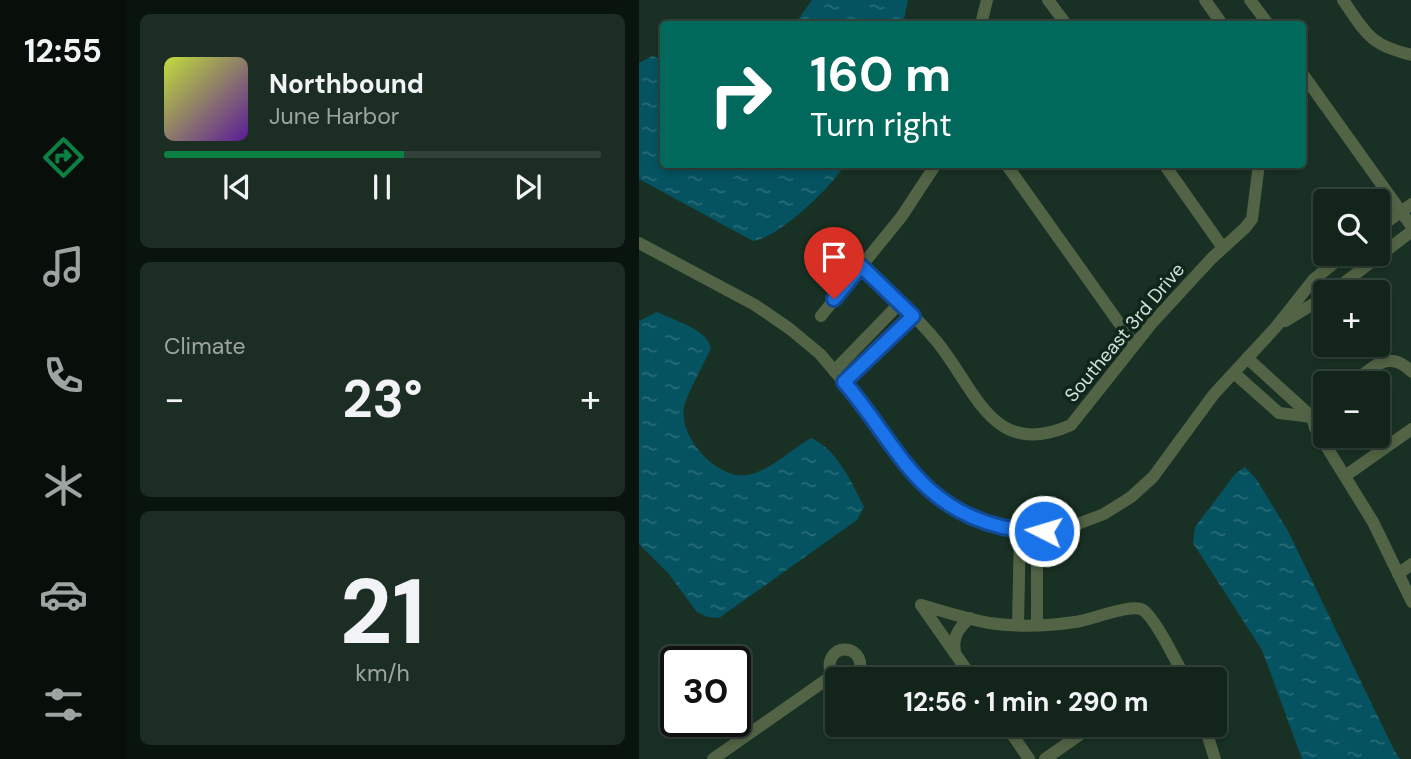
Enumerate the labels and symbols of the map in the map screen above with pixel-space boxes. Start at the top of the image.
pin [804,227,864,299]
street label: Southeast 3rd Drive [1059,258,1190,407]
position arrow [1007,494,1081,568]
speed limit sign: 30 [660,646,751,737]

